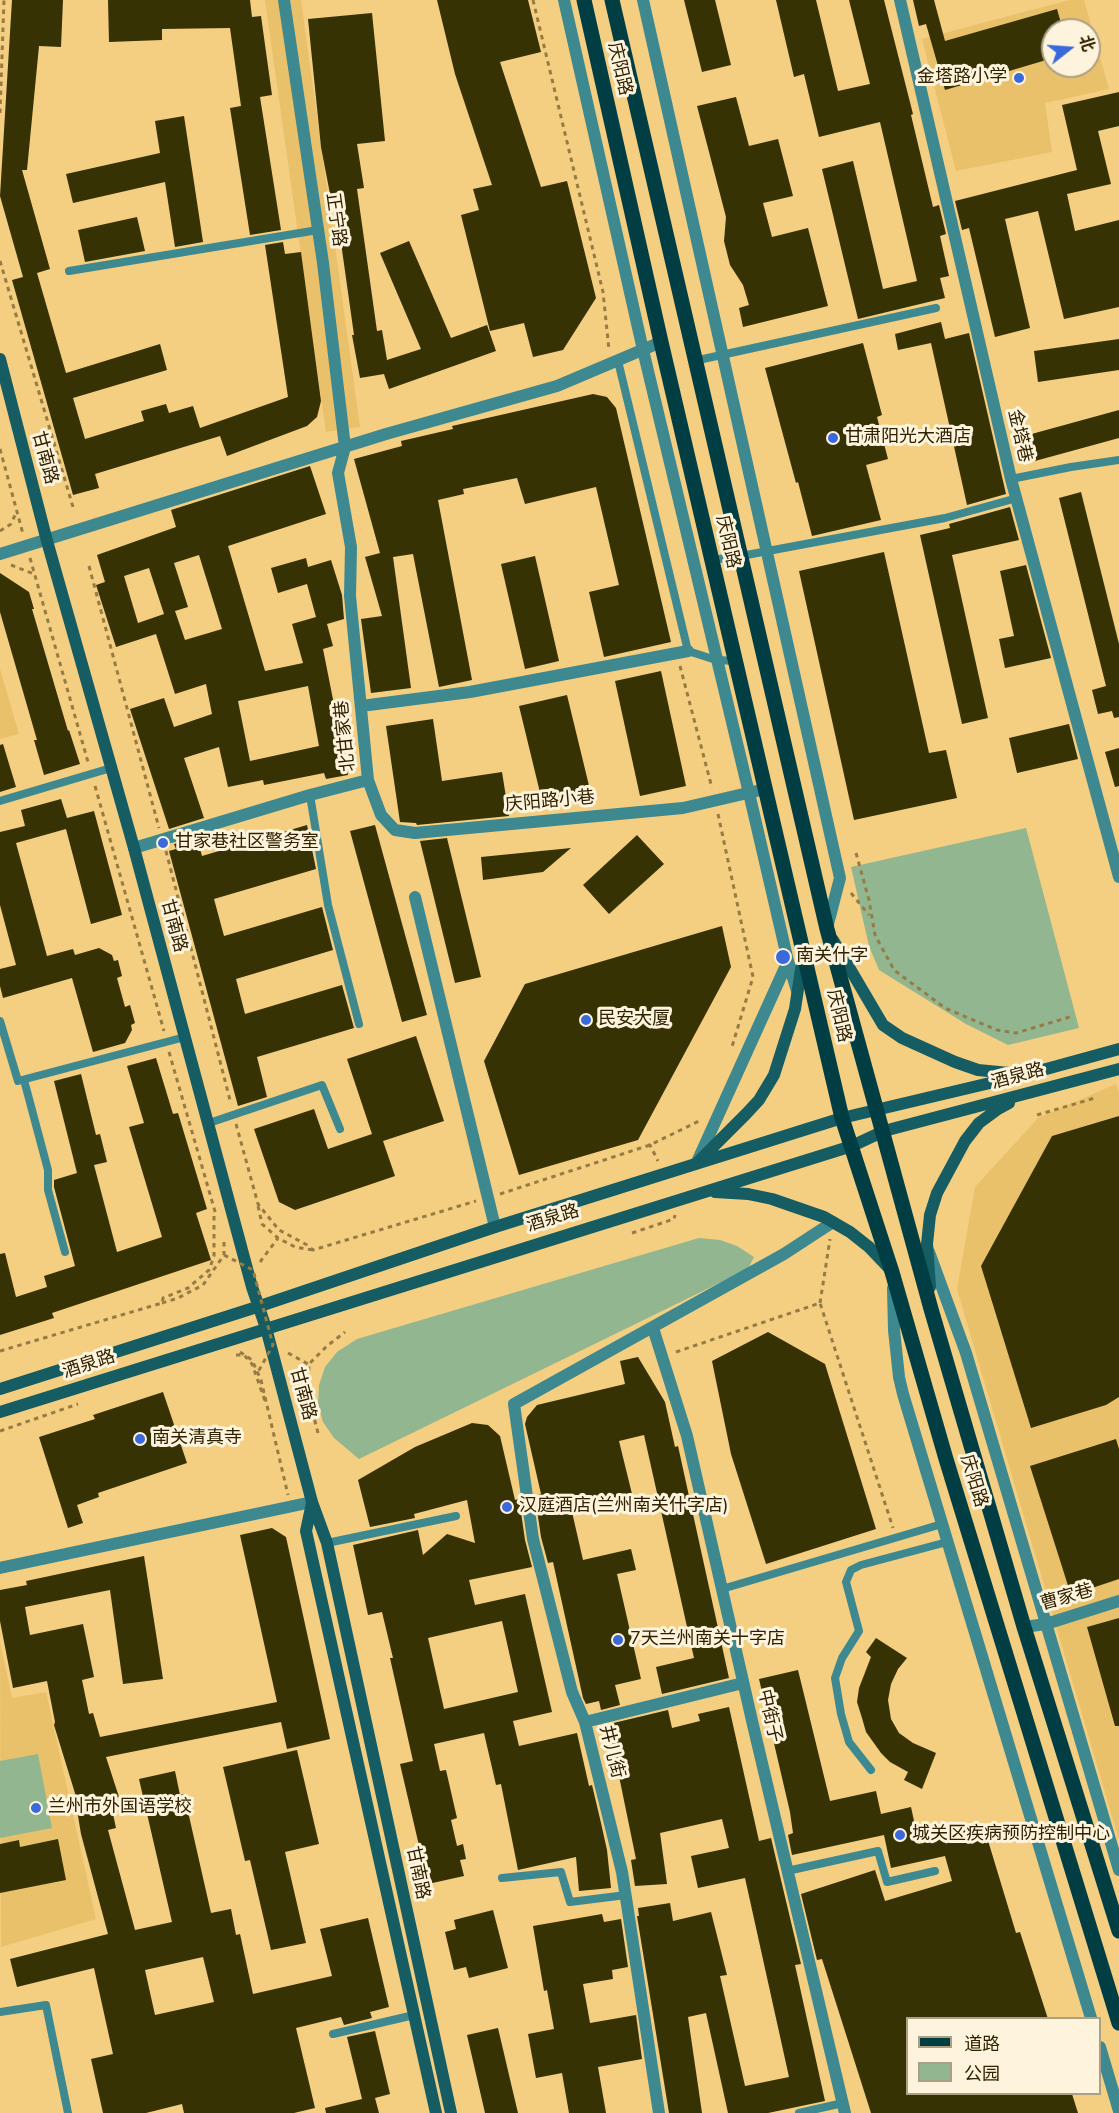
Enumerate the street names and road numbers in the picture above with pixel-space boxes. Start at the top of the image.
street label: 庆阳路 [602,40,636,98]
street label: 正宁路 [321,192,349,248]
street label: 金塔巷 [1002,407,1036,465]
street label: 甘南路 [27,429,61,487]
street label: 庆阳路 [710,513,744,571]
street label: 北甘家巷 [331,699,361,773]
street label: 庆阳路小巷 [504,787,596,817]
street label: 甘南路 [156,897,190,955]
street label: 庆阳路 [821,987,855,1045]
street label: 酒泉路 [989,1060,1047,1094]
street label: 酒泉路 [524,1201,582,1237]
street label: 酒泉路 [60,1346,118,1384]
street label: 甘南路 [285,1365,319,1423]
street label: 庆阳路 [955,1452,991,1510]
street label: 曹家巷 [1038,1580,1096,1616]
street label: 中街子 [752,1687,786,1745]
street label: 井儿街 [594,1723,628,1781]
street label: 甘南路 [401,1844,433,1902]

